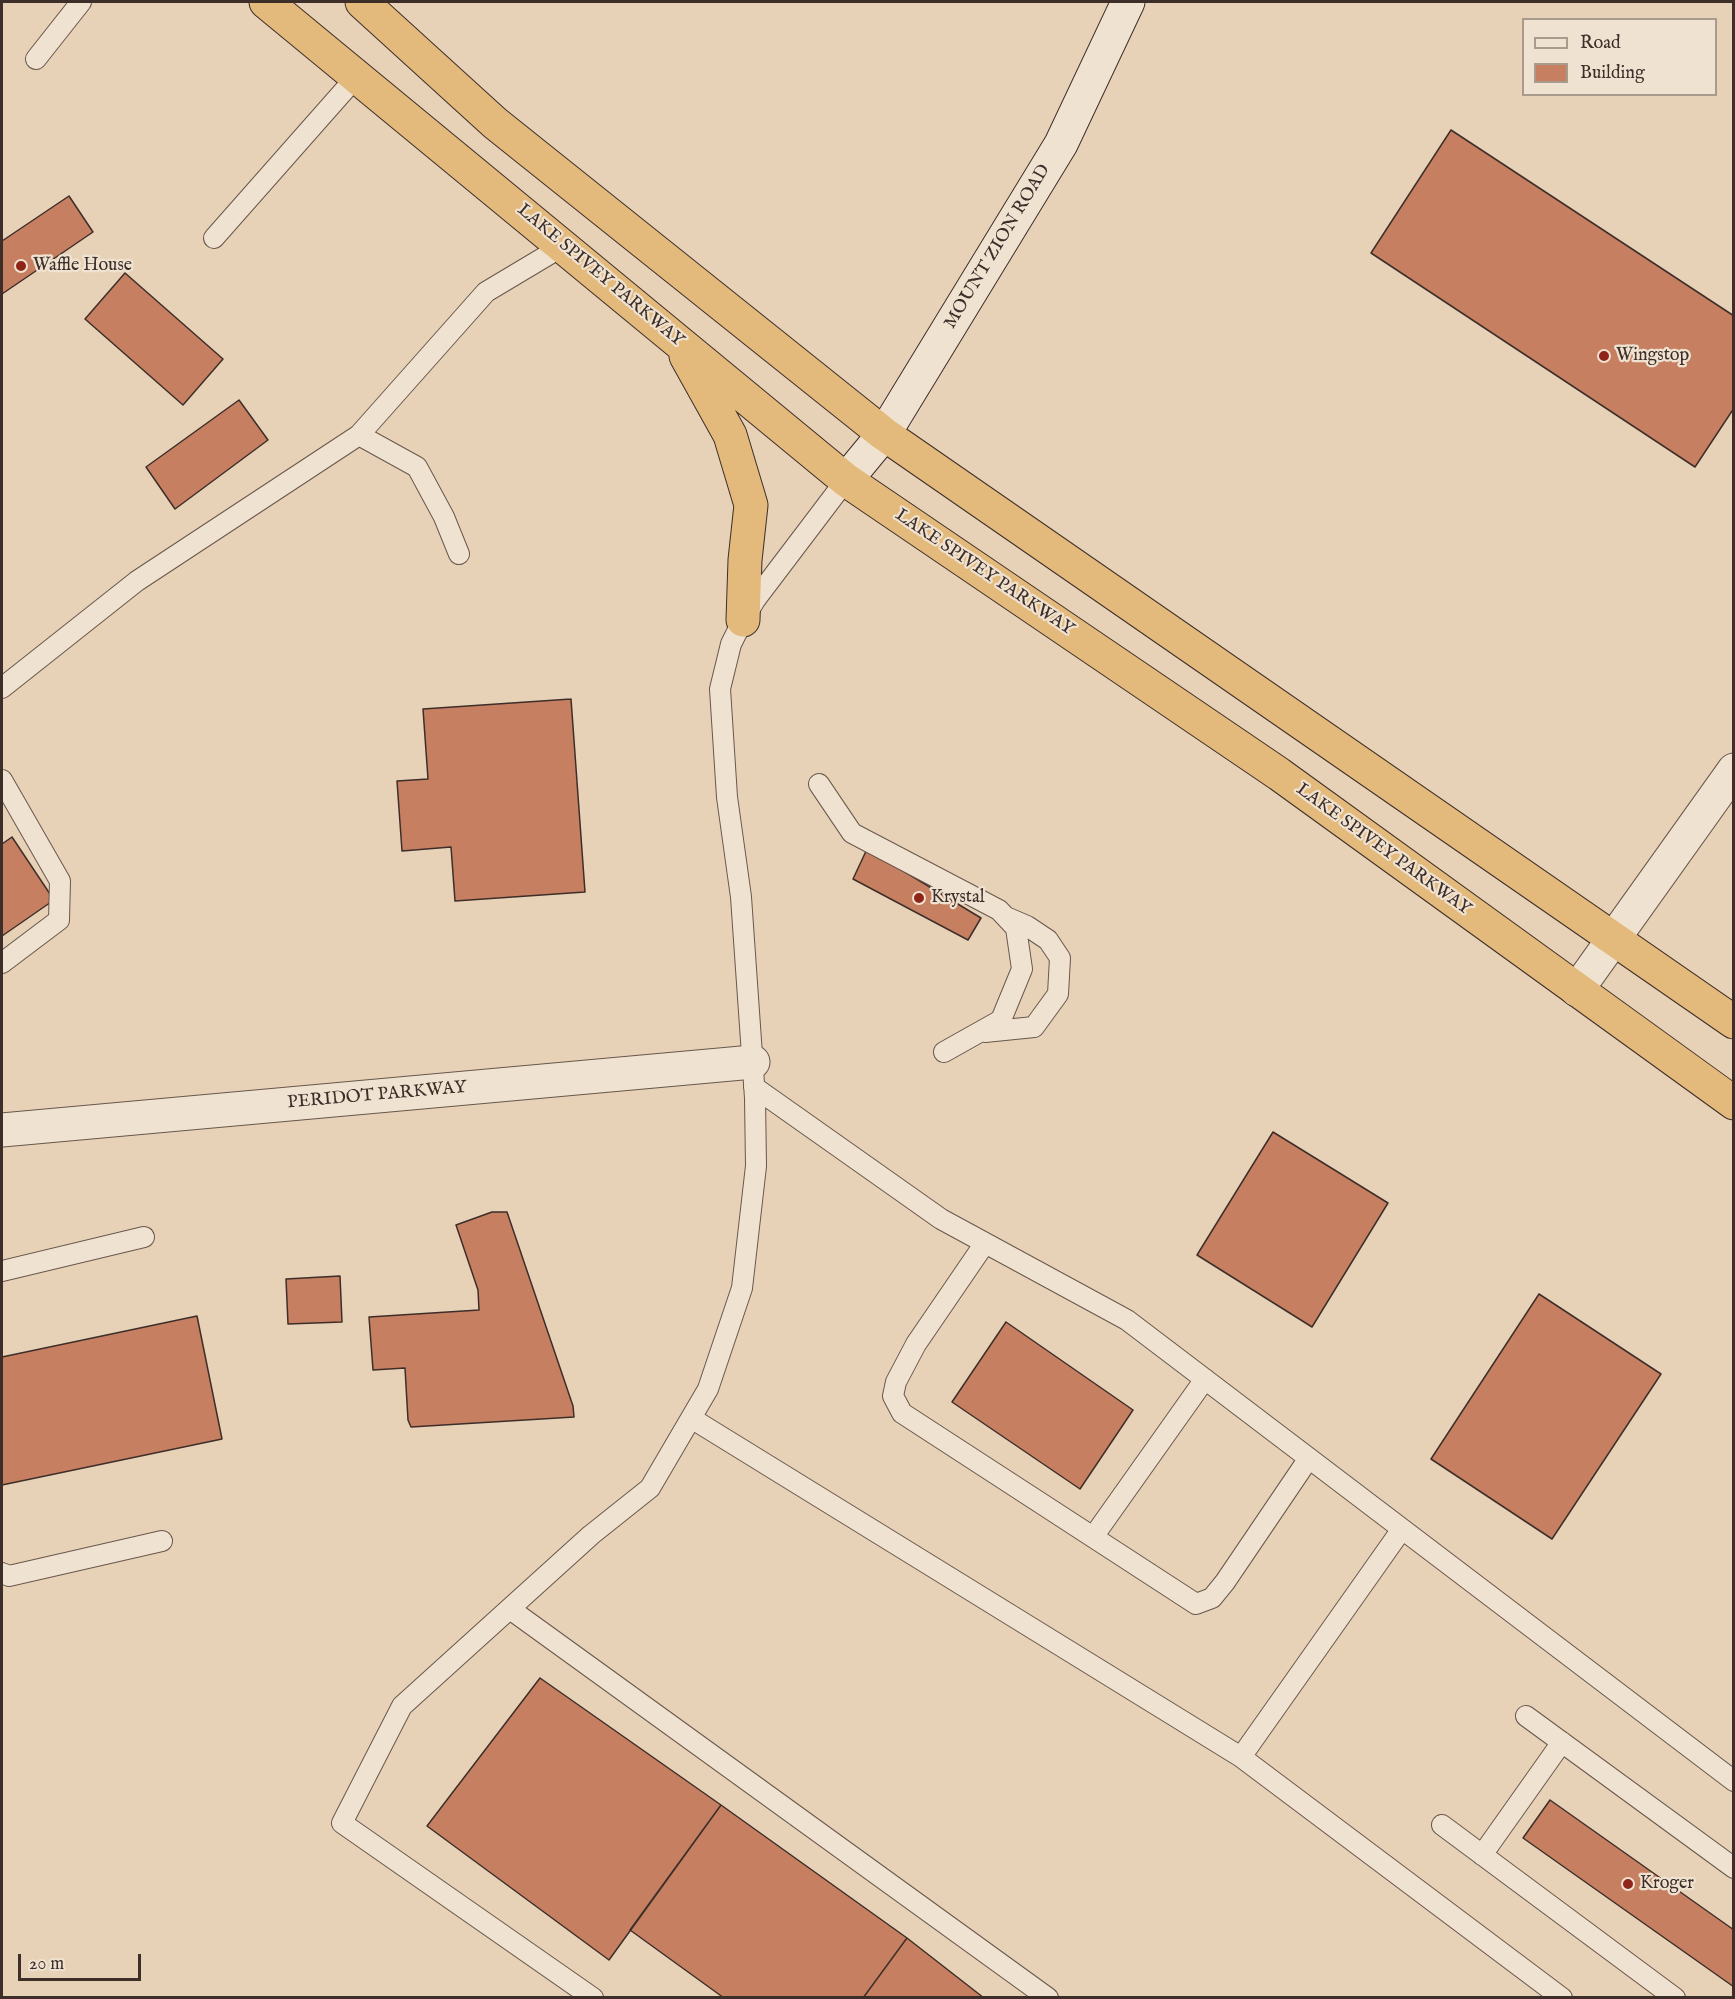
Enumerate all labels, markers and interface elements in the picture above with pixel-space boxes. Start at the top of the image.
legend [1522,18,1717,96]
text: Road [1580,32,1621,55]
text: Building [1580,62,1645,85]
street label: MOUNT ZION ROAD [940,161,1056,333]
street label: LAKE SPIVEY PARKWAY [512,200,688,352]
place label: Waffle House [33,255,132,277]
marker: Waffle House [14,259,28,273]
place label: Wingstop [1616,345,1689,367]
marker: Wingstop [1597,349,1611,363]
street label: LAKE SPIVEY PARKWAY [890,505,1078,641]
street label: LAKE SPIVEY PARKWAY [1291,779,1475,921]
place label: Krystal [931,887,985,909]
marker: Krystal [912,891,926,905]
street label: PERIDOT PARKWAY [287,1077,467,1115]
place label: Kroger [1640,1873,1694,1895]
marker: Kroger [1621,1877,1635,1891]
scale bar [21,1942,144,1980]
text: 20 m [29,1953,64,1976]

